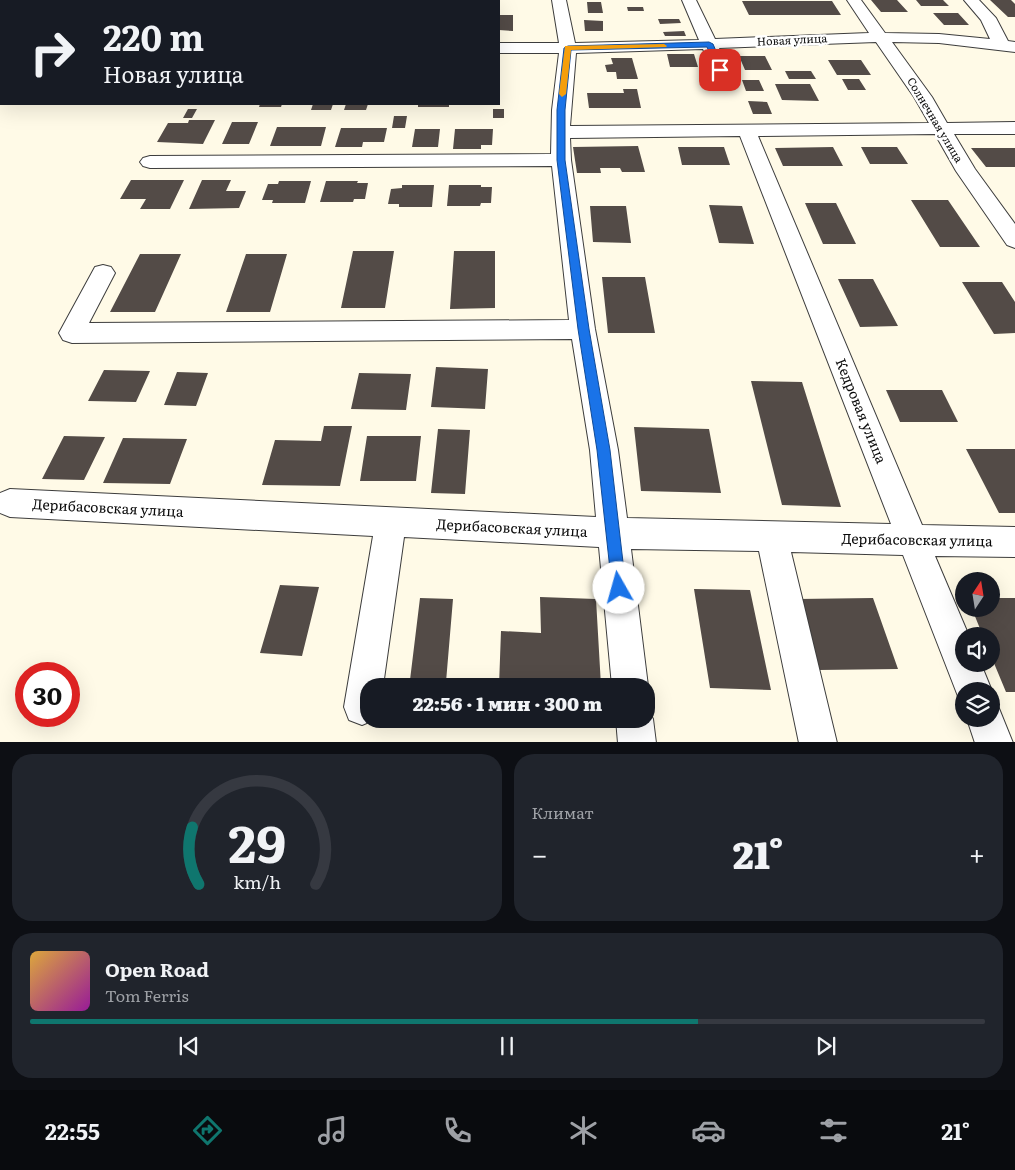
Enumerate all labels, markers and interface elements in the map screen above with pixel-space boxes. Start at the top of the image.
text: 220 m [103,10,204,62]
icon: right [20,20,85,85]
street label: Новая улица [756,29,828,49]
pin [699,49,741,91]
icon: arrive [706,56,734,84]
text: Новая улица [103,57,244,90]
street label: Солнечная улица [904,74,968,165]
street label: Кедровая улица [832,355,892,467]
street label: Дерибасовская улица [32,493,184,521]
street label: Дерибасовская улица [436,513,588,541]
street label: Дерибасовская улица [841,528,993,550]
position arrow [592,561,644,613]
north arrow [955,572,1000,618]
map controls [955,572,1000,727]
button: sound [955,627,1000,672]
speed limit sign: 30 [15,662,80,727]
button: layers [955,682,1000,727]
text: 22:56 · 1 мин · 300 m [413,689,602,717]
text: Климат [532,800,594,824]
text: 29 [228,802,286,879]
text: 21° [733,824,784,881]
text: − [532,832,548,874]
text: + [969,832,985,874]
text: km/h [233,868,281,895]
text: Open Road [105,955,209,983]
text: Tom Ferris [105,983,189,1007]
icon: previous [175,1032,203,1060]
icon: pause [493,1032,521,1060]
icon: next [812,1032,840,1060]
icon: directions [190,1113,225,1148]
icon: music [315,1113,350,1148]
icon: phone [440,1113,475,1148]
icon: climate [566,1113,601,1148]
icon: car [691,1113,726,1148]
icon: filters [816,1113,851,1148]
text: 22:55 [45,1114,100,1147]
text: 21° [941,1114,970,1147]

